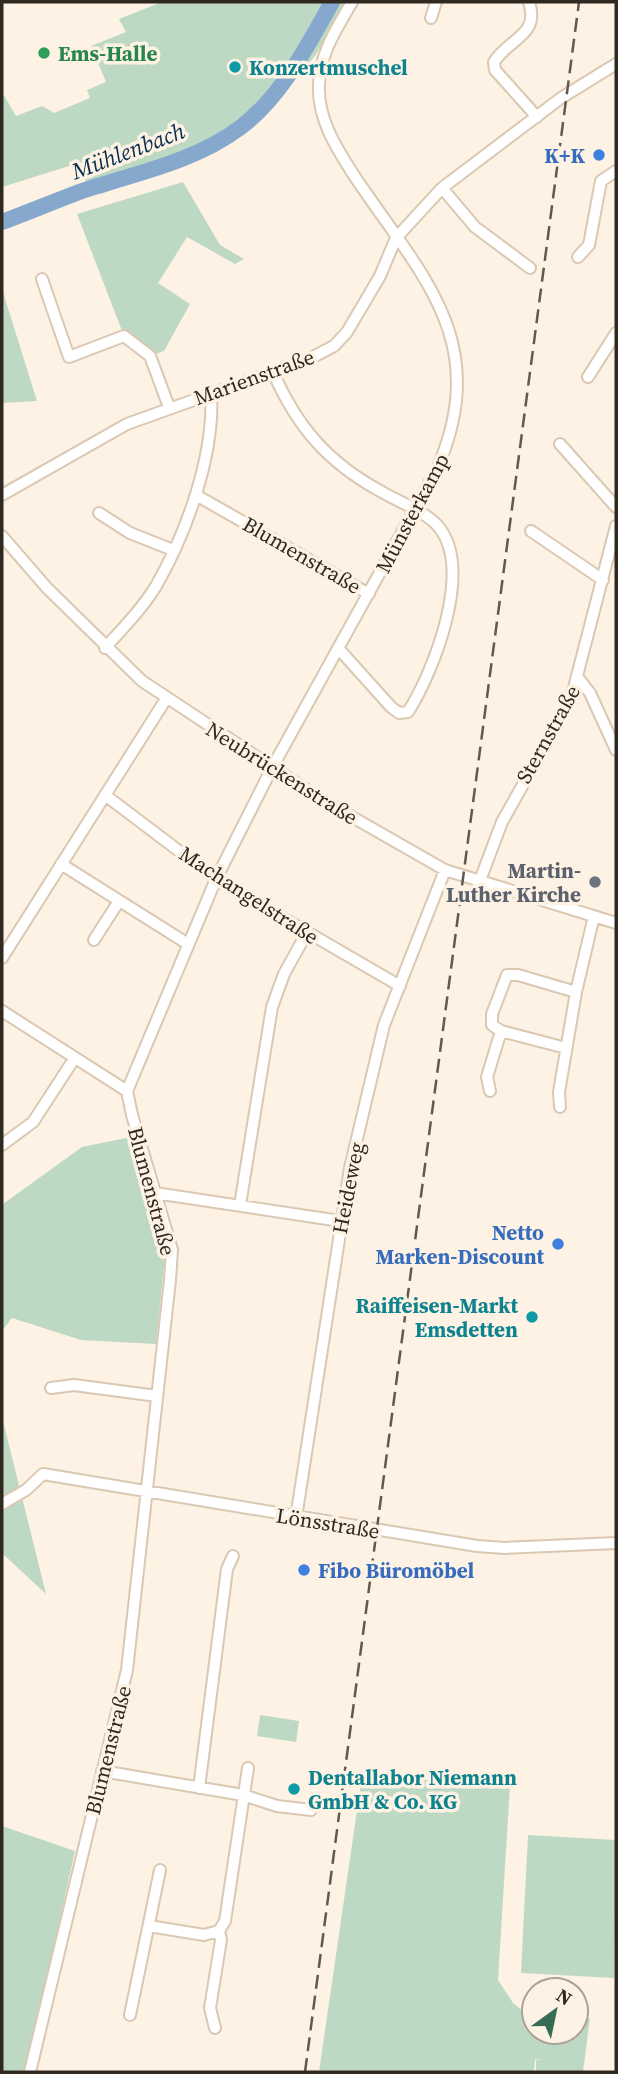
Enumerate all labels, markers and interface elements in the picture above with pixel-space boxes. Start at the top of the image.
place label: Ems-Halle [58,39,158,68]
marker: Ems-Halle [36,45,52,61]
place label: Konzertmuschel [249,53,408,82]
marker: Konzertmuschel [227,59,243,75]
water label: Mühlenbach [66,115,190,188]
place label: K+K [544,141,585,170]
marker: K+K [591,147,607,163]
street label: Marienstraße [190,342,318,412]
street label: Münsterkamp [368,448,456,578]
street label: Blumenstraße [238,509,366,601]
street label: Sternstraße [509,680,587,788]
street label: Neubrückenstraße [200,715,364,831]
street label: Machangelstraße [174,839,324,951]
place label: Martin- Luther Kirche [446,856,581,909]
marker: Martin- Luther Kirche [587,874,603,890]
street label: Blumenstraße [121,1123,183,1259]
street label: Heideweg [325,1140,371,1236]
place label: Netto Marken-Discount [376,1218,544,1271]
marker: Netto Marken-Discount [550,1236,566,1252]
place label: Raiffeisen-Markt Emsdetten [356,1291,518,1344]
marker: Raiffeisen-Markt Emsdetten [524,1309,540,1325]
street label: Lönsstraße [274,1501,382,1545]
place label: Fibo Büromöbel [318,1556,474,1585]
marker: Fibo Büromöbel [296,1562,312,1578]
street label: Blumenstraße [78,1682,138,1818]
place label: Dentallabor Niemann GmbH & Co. KG [308,1763,517,1816]
marker: Dentallabor Niemann GmbH & Co. KG [286,1781,302,1797]
north arrow [520,1976,590,2046]
text: N [551,1982,577,2012]

